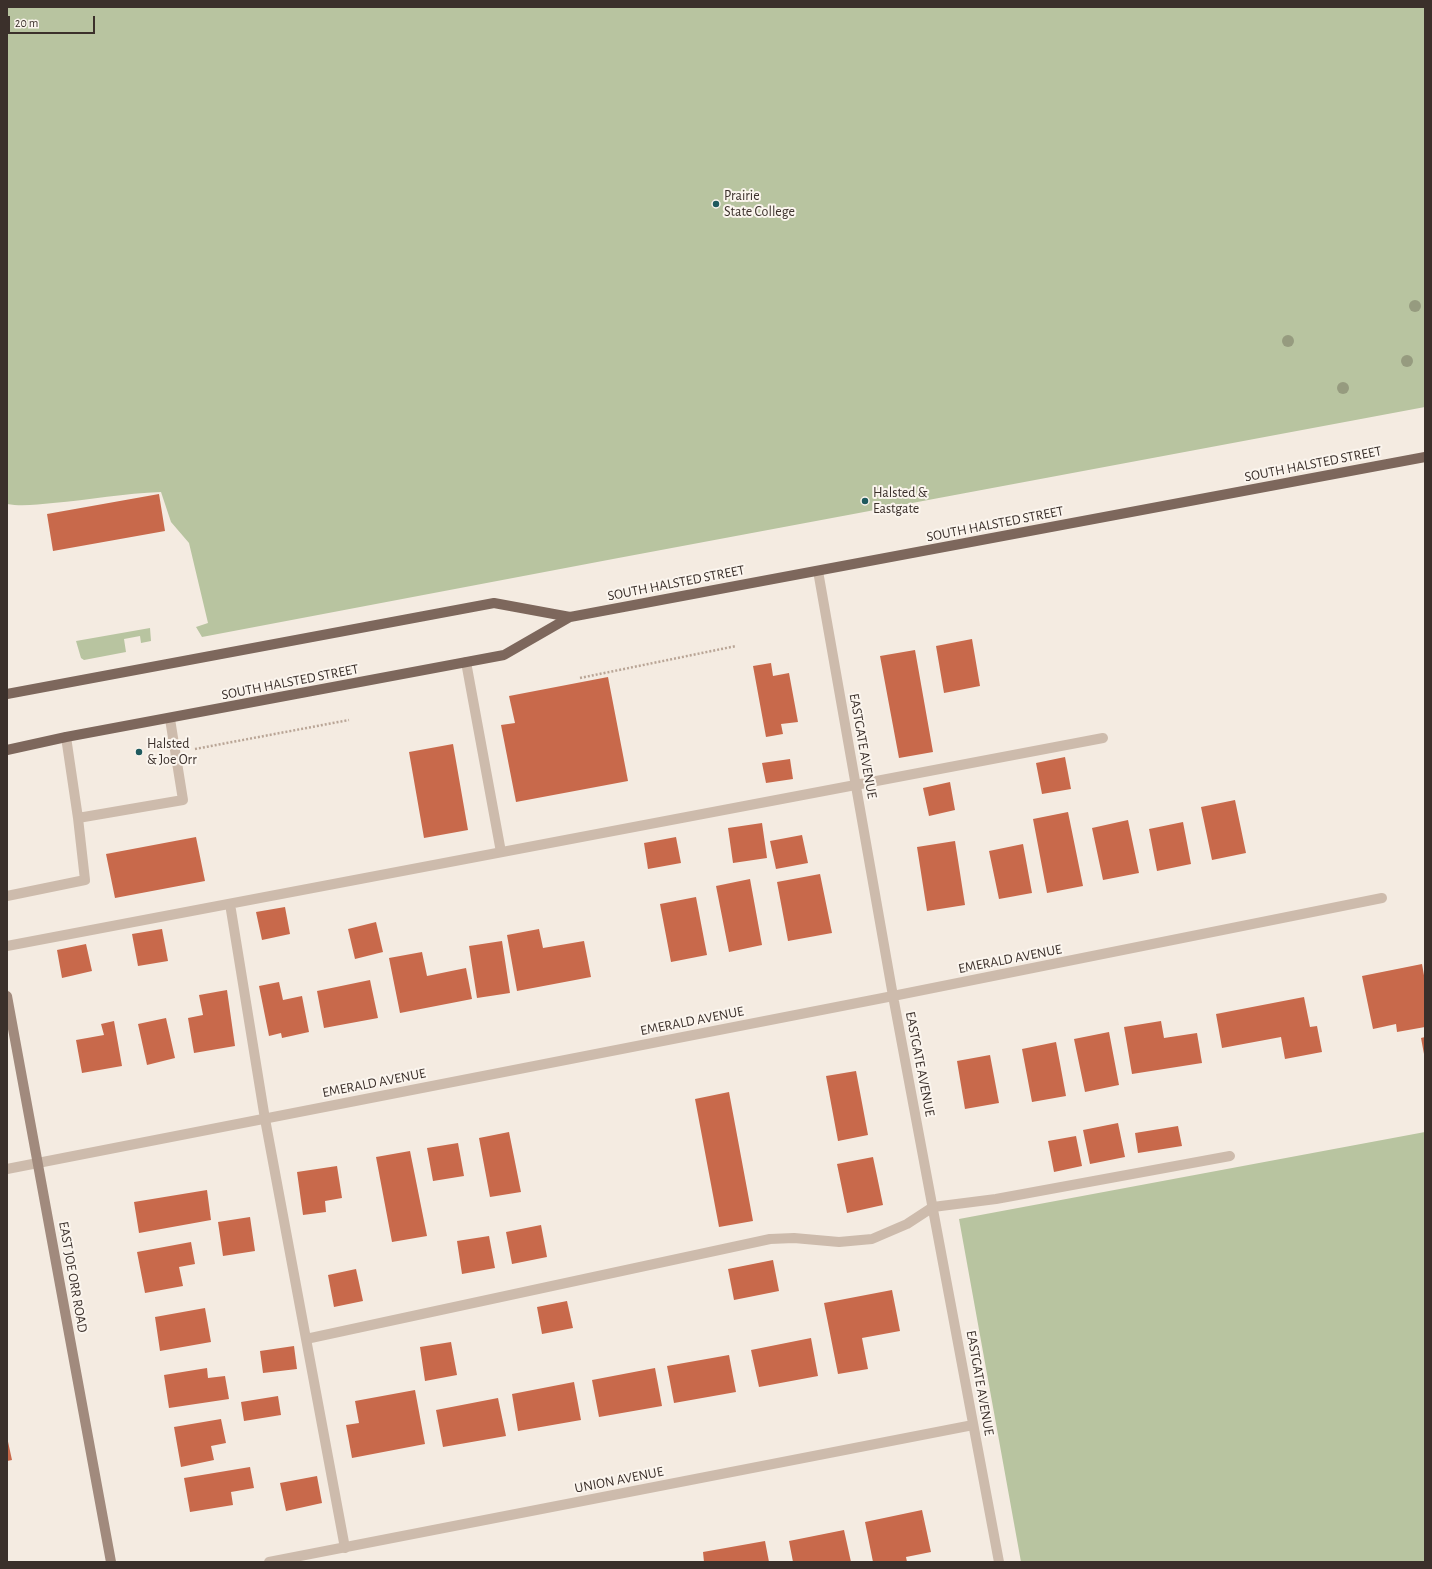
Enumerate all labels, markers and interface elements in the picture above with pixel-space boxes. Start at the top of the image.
scale bar [10,8,97,34]
text: 20 m [15,17,38,29]
place label: Prairie State College [724,188,795,220]
marker: Prairie State College [711,199,721,209]
street label: SOUTH HALSTED STREET [1243,442,1383,486]
place label: Halsted & Eastgate [873,485,927,518]
marker: Halsted & Eastgate [860,496,870,506]
street label: SOUTH HALSTED STREET [925,502,1065,546]
street label: SOUTH HALSTED STREET [606,561,746,605]
street label: SOUTH HALSTED STREET [220,660,360,704]
street label: EASTGATE AVENUE [845,692,881,800]
place label: Halsted & Joe Orr [147,736,197,768]
marker: Halsted & Joe Orr [134,747,144,757]
street label: EMERALD AVENUE [957,941,1063,977]
street label: EMERALD AVENUE [639,1003,745,1039]
street label: EASTGATE AVENUE [902,1010,938,1118]
street label: EMERALD AVENUE [321,1065,427,1101]
street label: EAST JOE ORR ROAD [55,1220,91,1334]
street label: EASTGATE AVENUE [962,1329,998,1437]
street label: UNION AVENUE [573,1463,665,1497]

